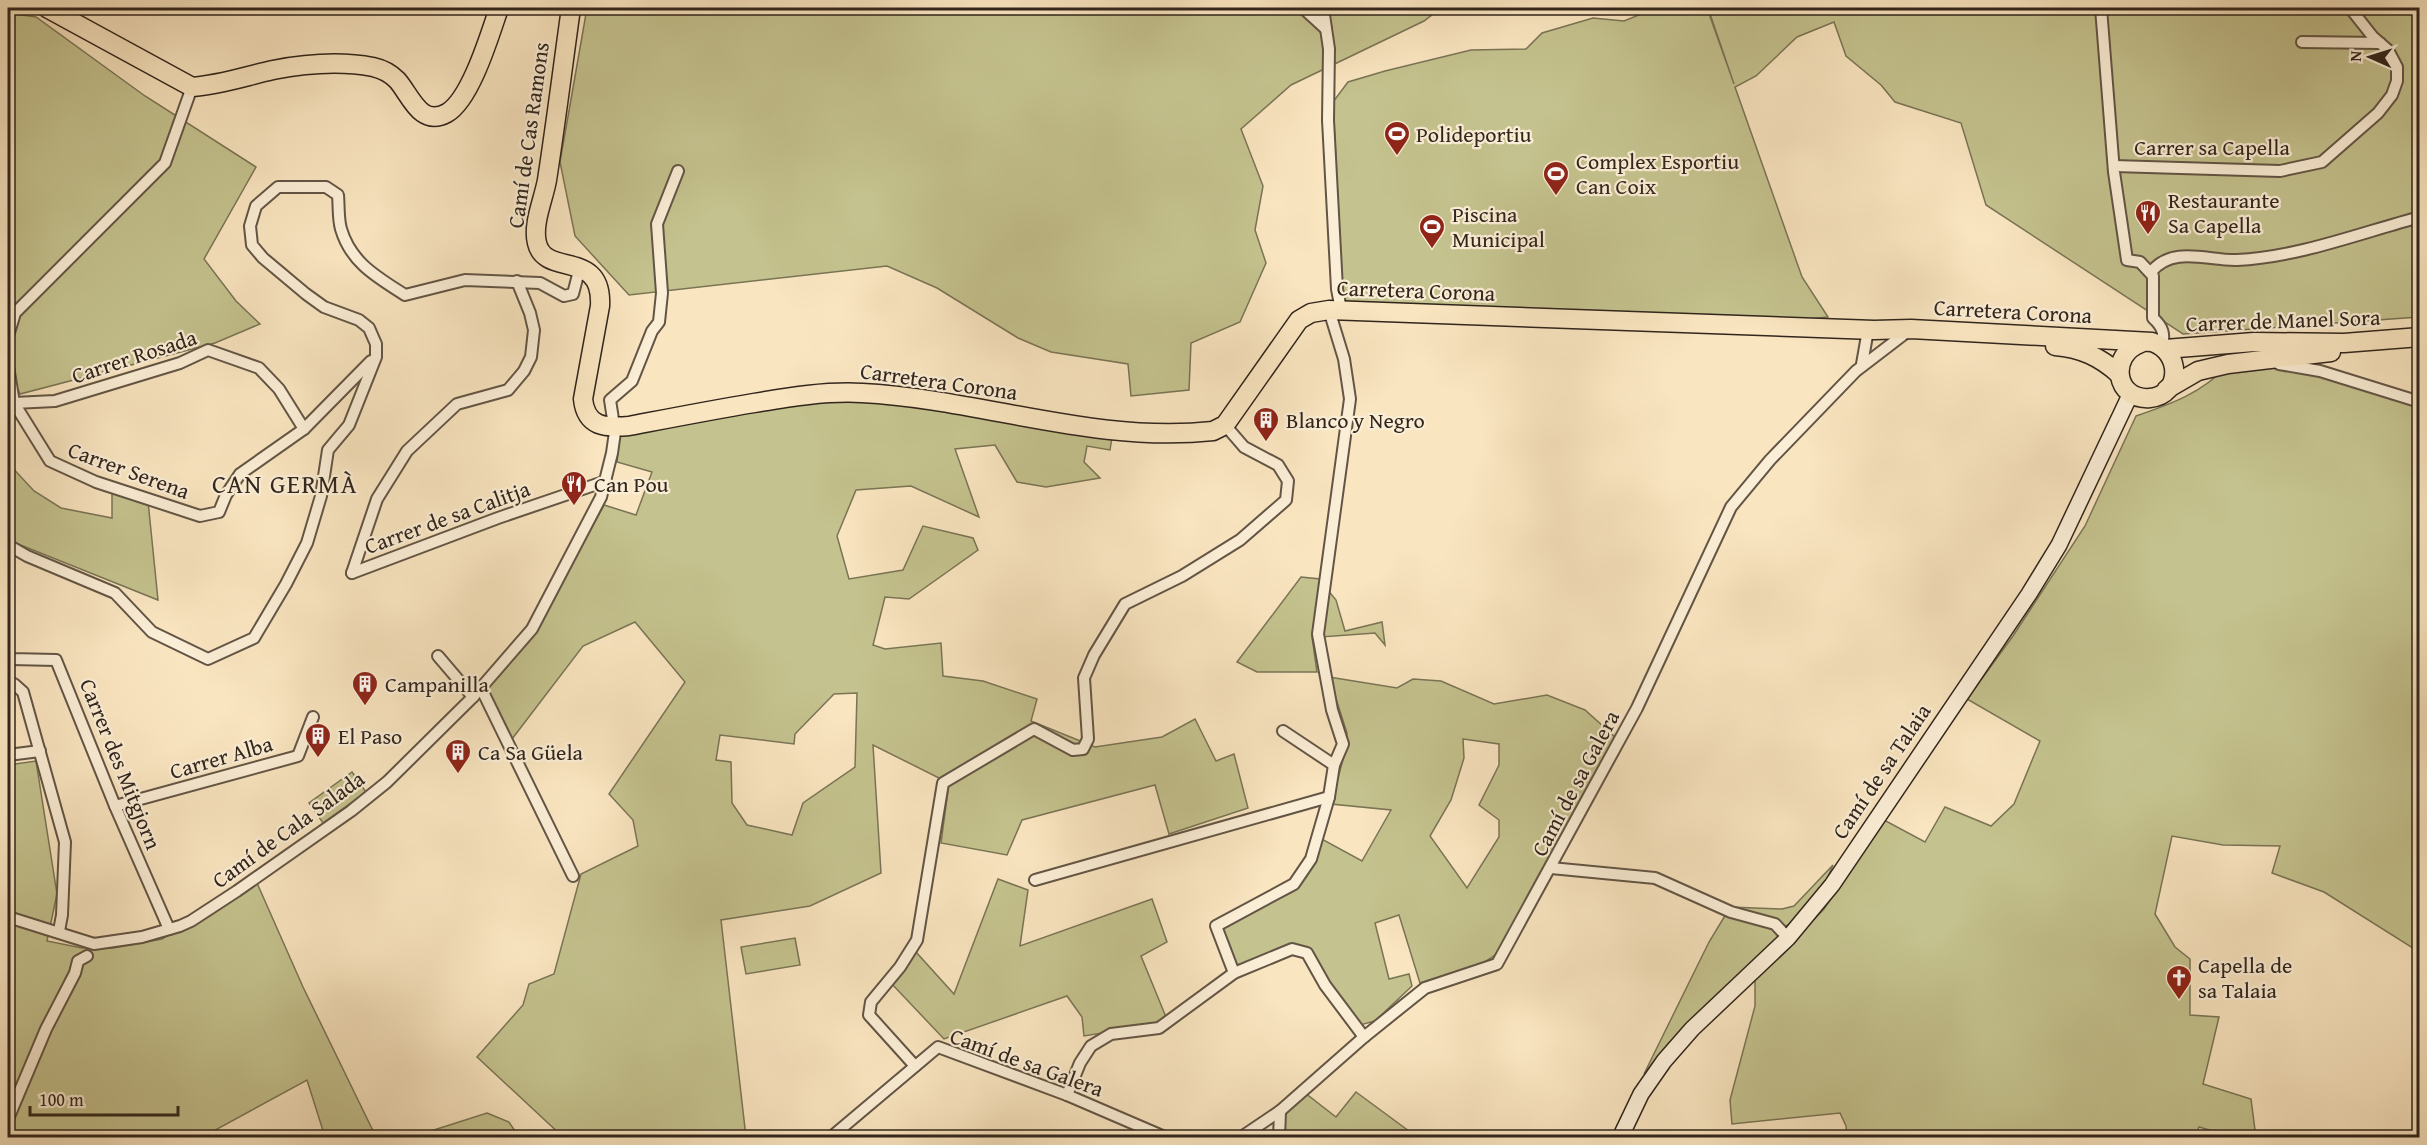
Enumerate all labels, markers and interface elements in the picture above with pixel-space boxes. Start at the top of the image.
north arrow [2340,27,2400,87]
street label: Camí de Cas Ramons [499,40,557,230]
text: N [2343,50,2367,62]
place label: Polideportiu [1416,118,1532,150]
sports icon: Polideportiu [1382,119,1412,157]
street label: Carrer sa Capella [2134,131,2290,163]
place label: Complex Esportiu Can Coix [1576,145,1739,202]
sports icon: Complex Esportiu Can Coix [1541,159,1571,197]
place label: Restaurante Sa Capella [2168,184,2279,241]
place label: Piscina Municipal [1452,198,1545,255]
restaurant icon: Restaurante Sa Capella [2133,198,2163,236]
sports icon: Piscina Municipal [1417,212,1447,250]
street label: Carretera Corona [1336,271,1496,309]
street label: Carretera Corona [1933,291,2094,331]
street label: Carrer de Manel Sora [2185,301,2381,339]
street label: Carrer Rosada [67,321,201,391]
street label: Carretera Corona [858,354,1020,408]
place label: Blanco y Negro [1286,404,1425,436]
building icon: Blanco y Negro [1251,405,1281,443]
street label: Carrer Serena [64,433,195,507]
district label: CAN GERMÀ [212,464,358,503]
place label: Can Pou [594,468,669,500]
restaurant icon: Can Pou [559,469,589,507]
street label: Carrer de sa Calitja [360,472,535,562]
place label: Campanilla [385,668,489,700]
building icon: Campanilla [350,669,380,707]
street label: Carrer des Mitgjorn [72,674,170,855]
street label: Camí de sa Talaia [1824,696,1939,845]
street label: Camí de sa Galera [1523,704,1627,862]
place label: El Paso [338,720,402,752]
building icon: El Paso [303,721,333,759]
street label: Carrer Alba [166,727,277,787]
place label: Ca Sa Güela [478,736,584,768]
building icon: Ca Sa Güela [443,737,473,775]
street label: Camí de Cala Salada [205,762,371,895]
place label: Capella de sa Talaia [2198,949,2292,1006]
church icon: Capella de sa Talaia [2164,963,2194,1001]
street label: Camí de sa Galera [946,1019,1109,1105]
scale bar [30,1079,178,1117]
text: 100 m [39,1086,84,1113]

